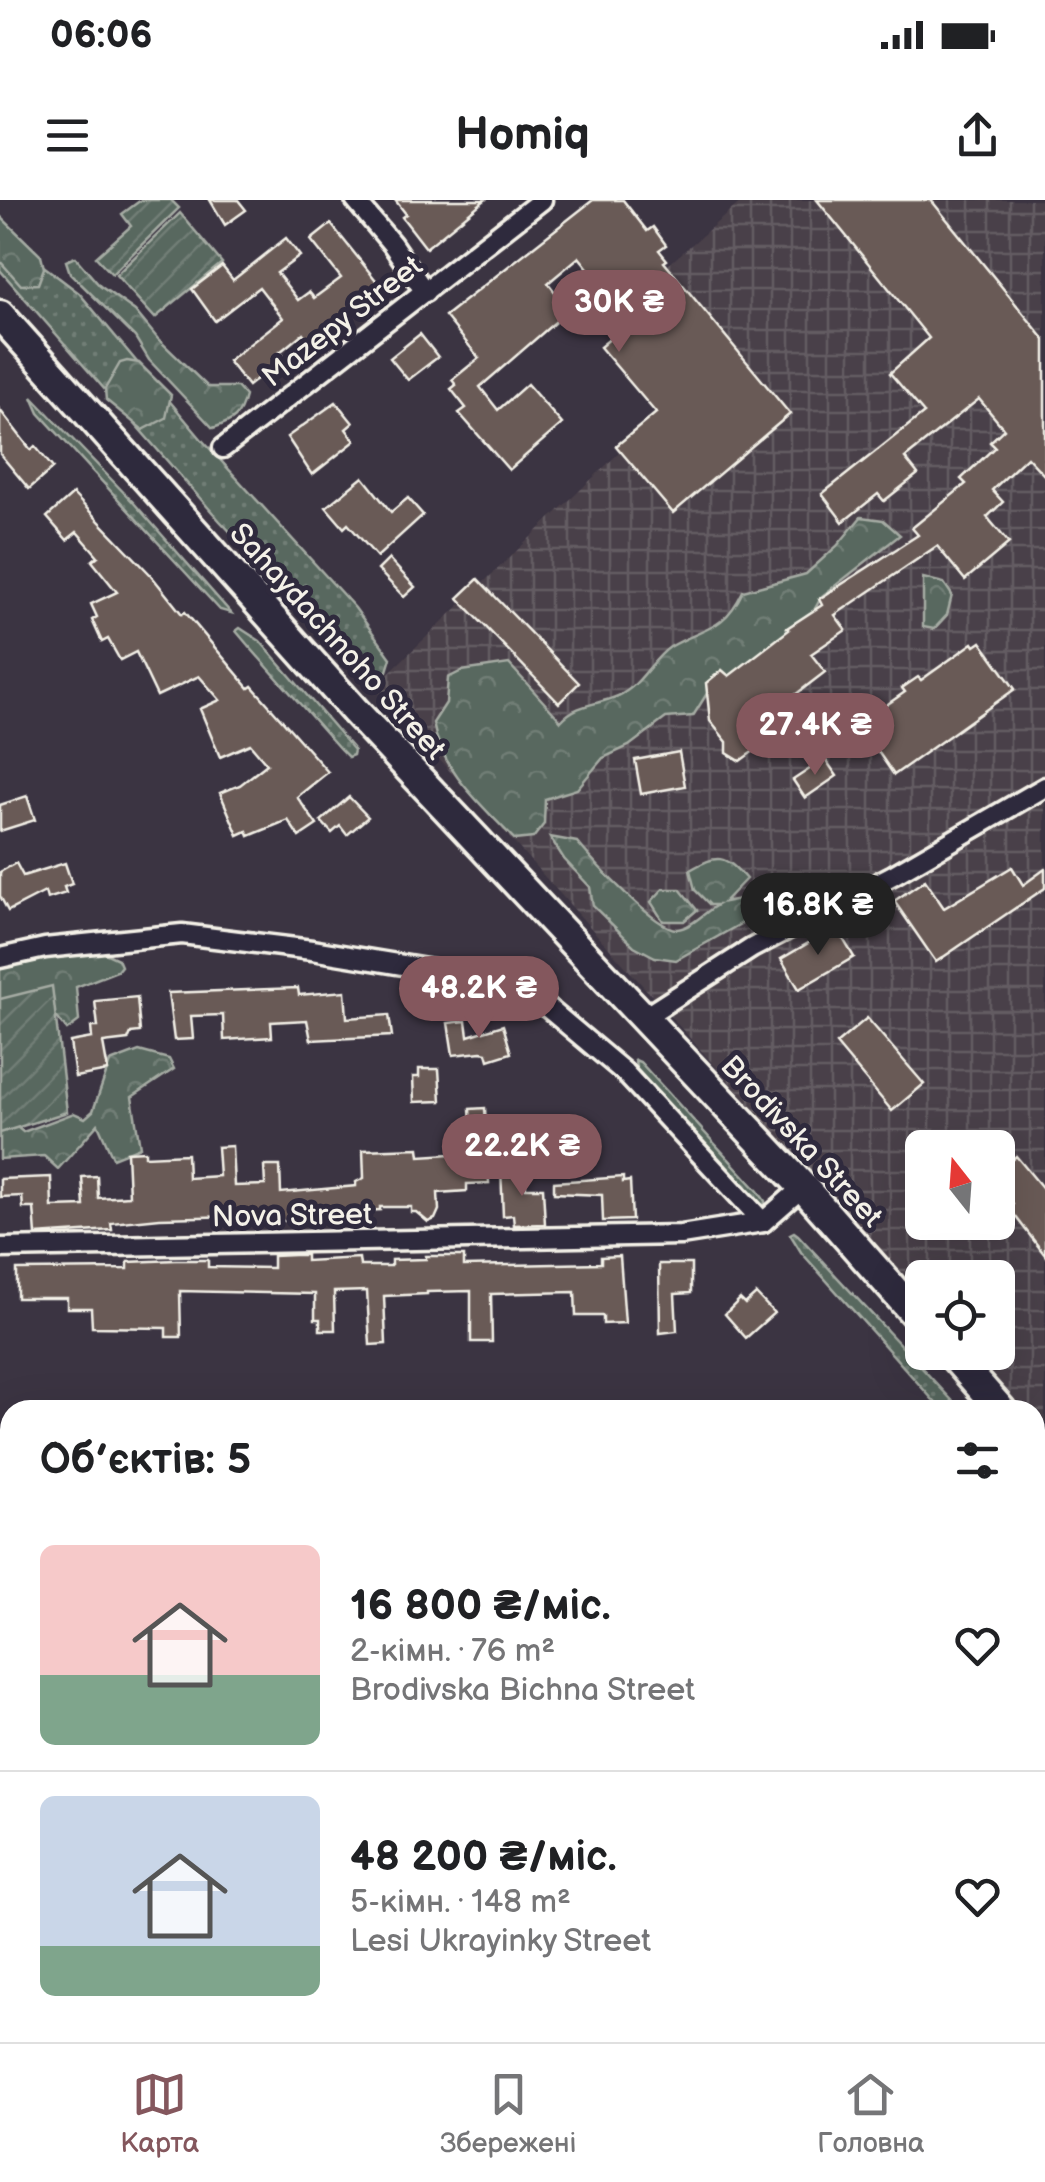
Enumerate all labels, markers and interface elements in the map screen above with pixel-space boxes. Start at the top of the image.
text: 06:06 [50,13,153,58]
icon: menu [40,108,95,163]
text: Homiq [455,108,590,163]
icon: share [950,108,1005,163]
street label: Mazepy Street [255,248,430,395]
pin: 30K ₴ [549,270,689,355]
text: 30K ₴ [574,283,664,322]
street label: Sahaydachnoho Street [222,516,453,767]
pin: 27.4K ₴ [723,693,907,778]
text: 27.4K ₴ [758,706,872,745]
pin: 16.8K ₴ [726,873,910,958]
text: 16.8K ₴ [763,886,873,925]
pin: 48.2K ₴ [387,956,571,1041]
text: 48.2K ₴ [421,969,537,1008]
street label: Brodivska Street [713,1048,890,1235]
pin: 22.2K ₴ [430,1114,614,1199]
text: 22.2K ₴ [464,1127,580,1166]
north arrow [905,1130,1015,1240]
map controls [905,1130,1015,1370]
street label: Nova Street [212,1197,372,1235]
button: locate [905,1260,1015,1370]
icon: filters [950,1433,1005,1488]
text: Об’єктів: 5 [40,1435,251,1486]
text: 16 800 ₴/міс. [350,1581,611,1632]
icon: home [120,1585,240,1705]
icon: heart [950,1618,1005,1673]
text: 2-кімн. · 76 m² [350,1632,555,1671]
text: Brodivska Bichna Street [350,1671,695,1710]
text: 48 200 ₴/міс. [350,1832,617,1883]
icon: home [120,1836,240,1956]
icon: heart [950,1869,1005,1924]
text: 5-кімн. · 148 m² [350,1883,571,1922]
text: Lesi Ukrayinky Street [350,1922,651,1961]
tab: Карта [120,2067,199,2160]
tab: Збережені [440,2067,577,2160]
tab: Головна [817,2067,925,2160]

